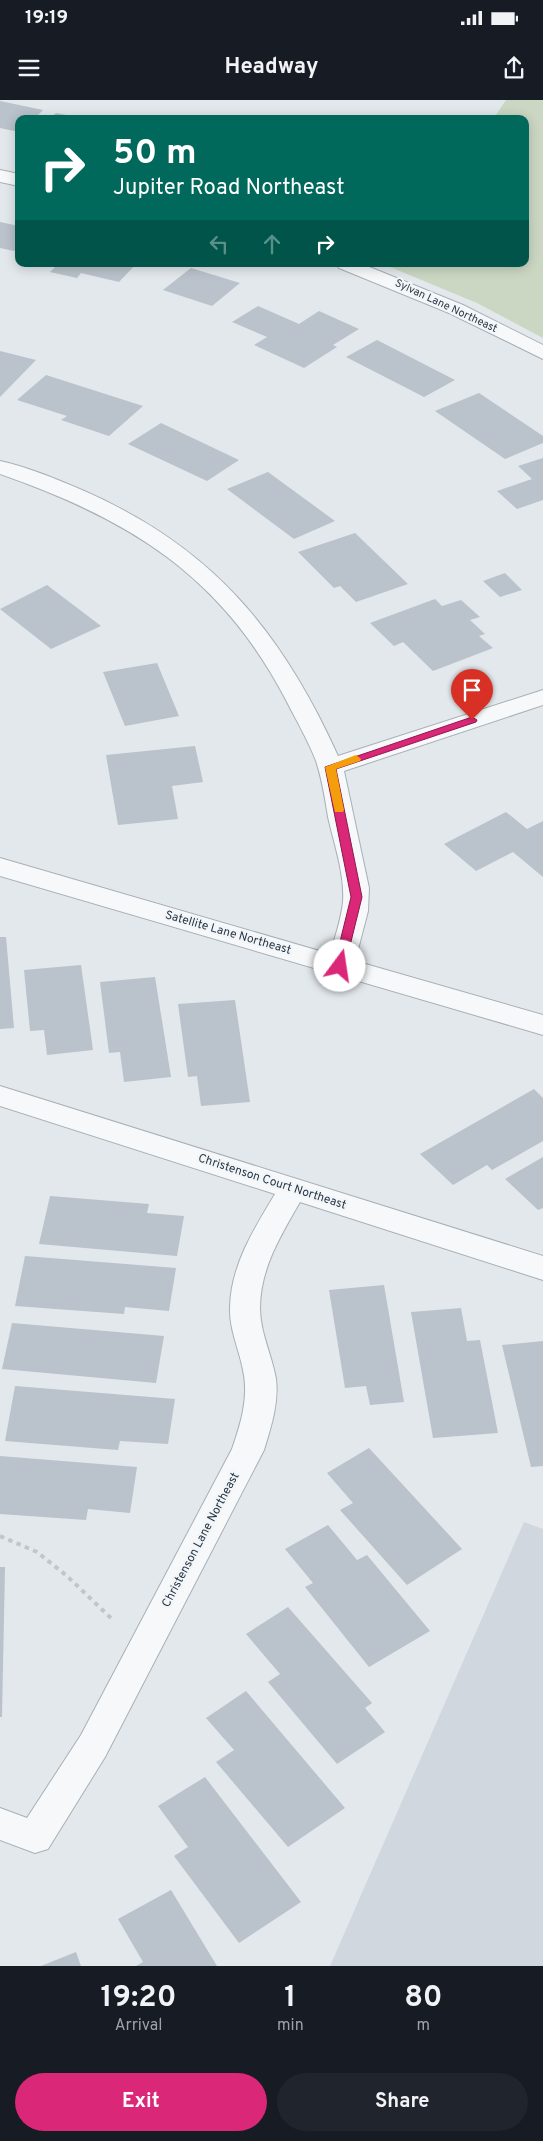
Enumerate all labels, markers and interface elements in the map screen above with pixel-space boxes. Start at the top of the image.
text: 19:19 [25,6,68,30]
icon: menu [15,54,43,82]
text: Headway [225,54,318,81]
icon: share [500,54,528,82]
text: 50 m [113,132,197,176]
icon: right [30,135,95,200]
text: Jupiter Road Northeast [113,175,345,202]
icon: left [205,230,233,258]
icon: ahead [258,230,286,258]
icon: right [311,230,339,258]
street label: Sylvan Lane Northeast [392,276,500,336]
pin [451,669,493,720]
icon: arrive [458,676,486,704]
street label: Satellite Lane Northeast [163,907,293,959]
position arrow [313,939,365,991]
street label: Christenson Court Northeast [196,1150,348,1214]
street label: Christenson Lane Northeast [159,1470,243,1610]
text: 19:20 [101,1980,176,2017]
text: 1 [284,1980,296,2017]
text: 80 [404,1980,442,2017]
text: Arrival [115,2016,162,2036]
text: min [277,2016,304,2036]
text: m [417,2016,430,2036]
button: Exit [15,2073,267,2131]
button: Share [277,2073,528,2131]

